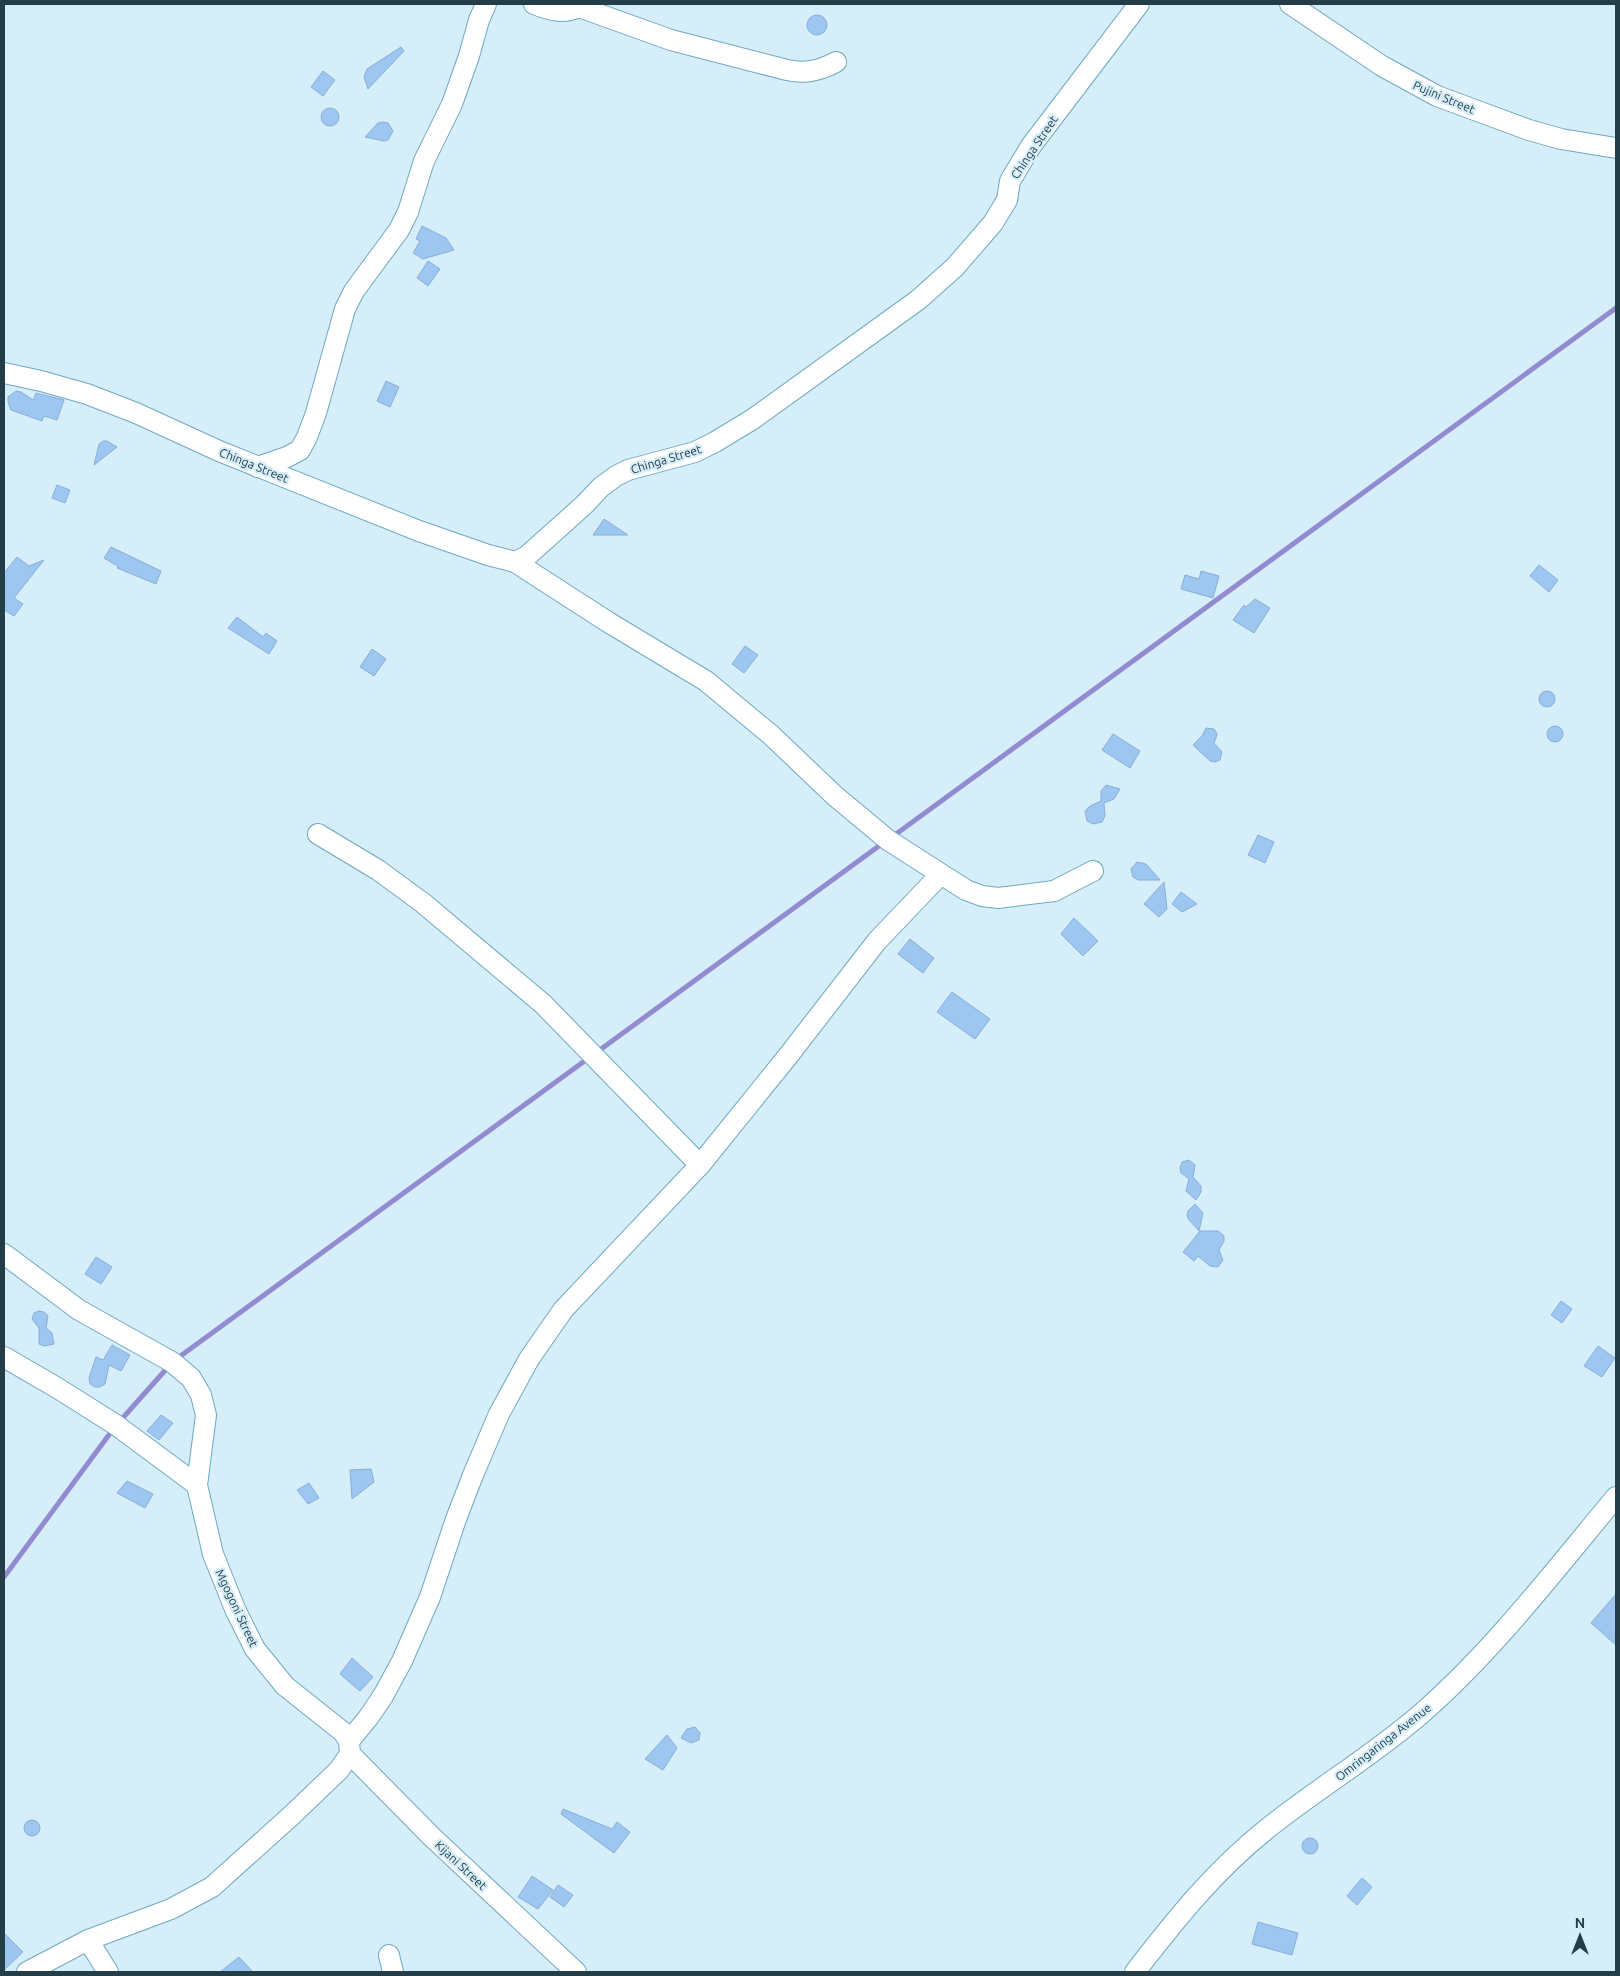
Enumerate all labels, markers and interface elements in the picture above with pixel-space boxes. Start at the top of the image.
street label: Pujini Street [1411,78,1477,116]
street label: Chinga Street [1008,113,1060,181]
street label: Chinga Street [629,442,703,476]
street label: Chinga Street [218,445,291,485]
street label: Mgogoni Street [213,1567,261,1649]
street label: Omringaringa Avenue [1333,1701,1433,1783]
street label: Kijani Street [433,1838,490,1892]
north arrow [1555,1911,1605,1961]
text: N [1575,1915,1585,1931]

